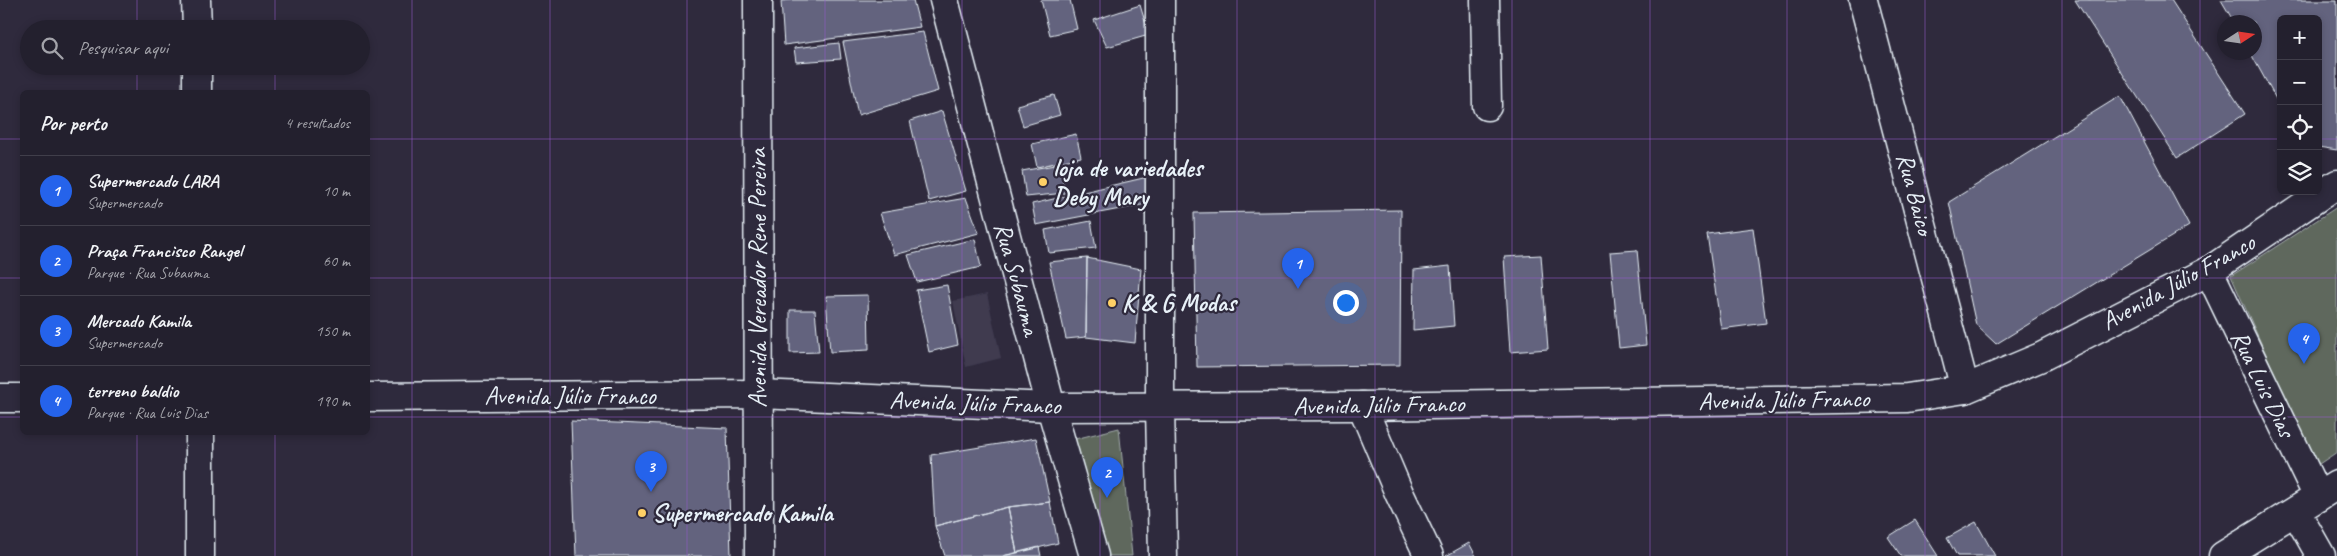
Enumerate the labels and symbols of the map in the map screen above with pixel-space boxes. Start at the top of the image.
north arrow [2217,15,2262,60]
street label: Avenida Vereador Rene Pereira [742,146,774,408]
street label: Rua Baico [1889,150,1942,241]
place label: loja de variedades Deby Mary [1053,152,1205,213]
marker: loja de variedades Deby Mary [1037,176,1049,188]
street label: Rua Subauma [987,219,1048,342]
street label: Avenida Júlio Franco [2095,226,2262,337]
pin: 1 [1282,248,1314,289]
place label: K & G Modas [1122,287,1238,319]
your location [1333,290,1359,316]
marker: K & G Modas [1106,297,1118,309]
pin: 4 [2288,323,2320,364]
street label: Rua Luis Dias [2223,325,2304,445]
street label: Avenida Júlio Franco [484,380,657,412]
street label: Avenida Júlio Franco [1698,382,1871,417]
street label: Avenida Júlio Franco [889,384,1062,422]
street label: Avenida Júlio Franco [1293,387,1466,422]
pin: 3 [635,451,667,492]
pin: 2 [1091,457,1123,498]
place label: Supermercado Kamila [652,497,835,529]
marker: Supermercado Kamila [636,507,648,519]

